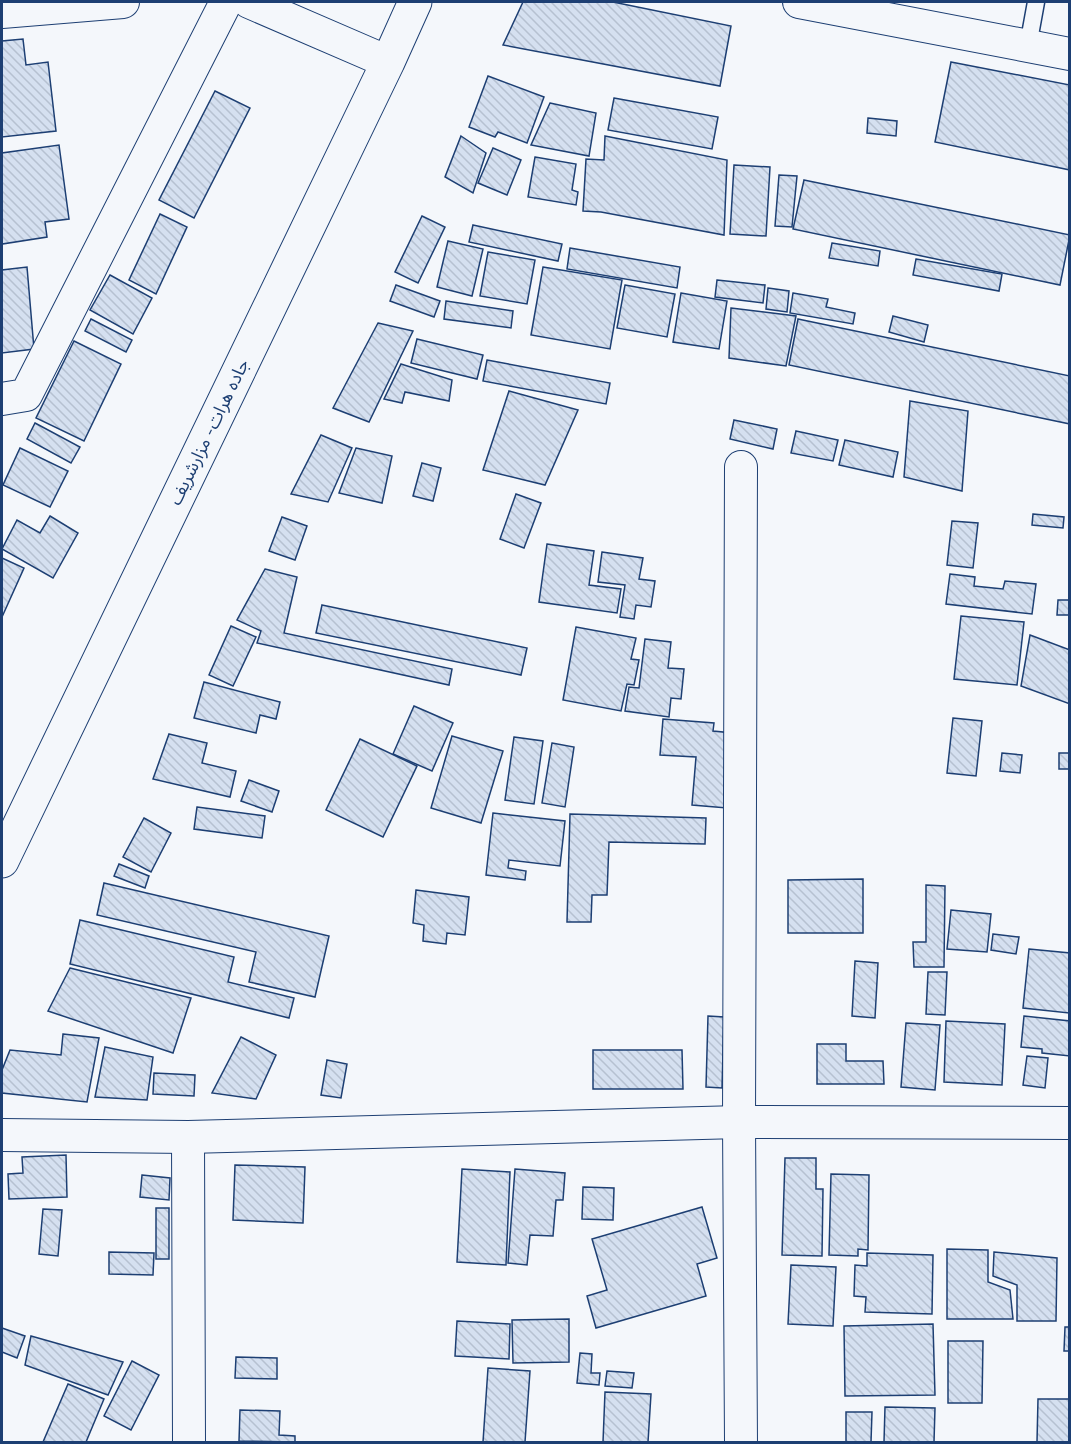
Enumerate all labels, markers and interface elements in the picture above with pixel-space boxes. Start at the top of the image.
street label: جاده هرات- مزارشریف [163,355,255,509]

